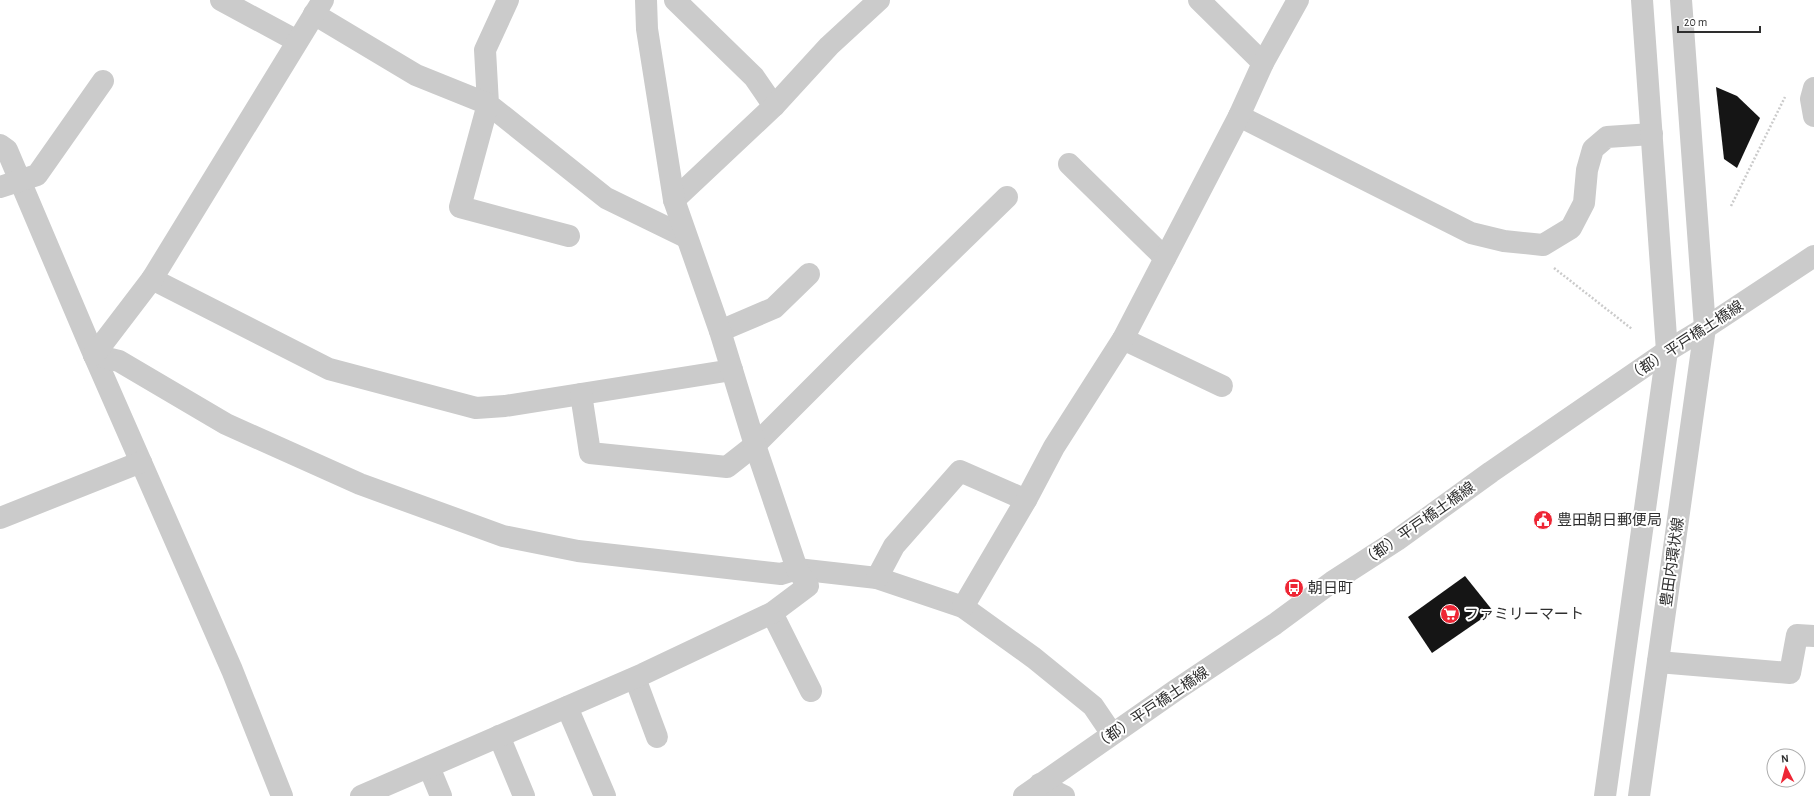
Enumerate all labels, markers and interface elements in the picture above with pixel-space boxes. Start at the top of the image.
scale bar [1678,8,1760,34]
text: 20 m [1684,16,1707,28]
street label: （都）平戸橋土橋線 [1624,298,1746,384]
street label: （都）平戸橋土橋線 [1358,479,1478,569]
public building icon: 豊田朝日郵便局 [1532,509,1554,531]
place label: 豊田朝日郵便局 [1557,512,1662,528]
street label: 豊田内環状線 [1657,516,1686,608]
bus stop icon: 朝日町 [1283,577,1305,599]
place label: 朝日町 [1308,580,1353,596]
supermarket icon: ファミリーマート [1439,603,1461,625]
place label: ファミリーマート [1464,607,1584,622]
street label: （都）平戸橋土橋線 [1091,664,1211,752]
north arrow [1766,748,1806,788]
text: N [1781,753,1789,764]

